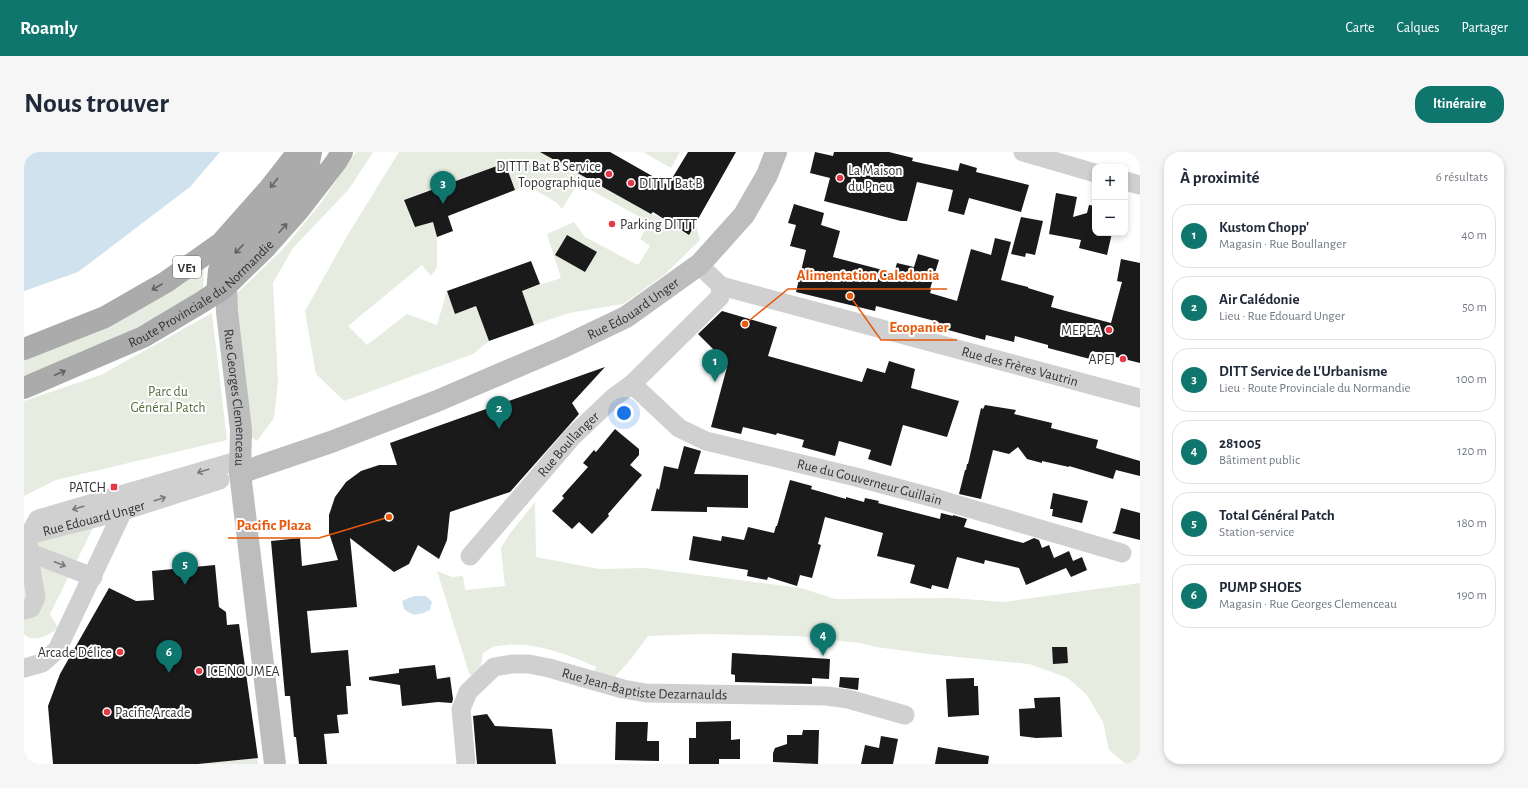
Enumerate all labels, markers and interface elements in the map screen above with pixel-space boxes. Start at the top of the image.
text: Roamly [20,19,78,38]
text: Carte [1346,21,1374,35]
text: Calques [1396,21,1440,35]
text: Partager [1462,21,1508,35]
button: Itinéraire [1415,86,1504,123]
text: Nous trouver [24,90,169,118]
place label: DITTT Bat B Service Topographique [496,160,601,190]
place label: La Maison du Pneu [848,164,903,194]
map controls [1092,164,1128,236]
button: + [1092,164,1128,200]
marker: DITTT Bat B Service Topographique [604,169,614,179]
text: À proximité [1180,169,1260,186]
pin: 3 [430,171,456,204]
text: 6 résultats [1436,171,1488,184]
marker: La Maison du Pneu [835,173,845,183]
one-way arrow [270,177,278,188]
place label: DITTT Bat B [639,177,703,191]
marker: DITTT Bat B [626,178,636,188]
button: − [1092,200,1128,236]
place label: Parking DITTT [620,218,697,232]
marker: Parking DITTT [607,219,617,229]
text: Kustom Chopp' [1219,220,1309,235]
one-way arrow [278,223,287,233]
text: 1 [1192,229,1196,242]
text: 40 m [1461,229,1487,242]
street label: Route Provinciale du Normandie [126,238,277,350]
text: Magasin · Rue Boullanger [1219,238,1346,251]
one-way arrow [234,244,244,254]
road number: VE1 [173,256,201,278]
callout: Alimentation Caledonia [788,262,947,289]
text: Alimentation Caledonia [796,268,940,283]
street label: Rue Edouard Unger [585,275,682,342]
one-way arrow [151,284,163,292]
text: Air Calédonie [1219,292,1300,307]
text: 2 [1191,301,1197,314]
text: 50 m [1462,301,1487,314]
text: Lieu · Rue Edouard Unger [1219,310,1345,323]
callout: Ecopanier [881,313,957,340]
text: Ecopanier [889,320,950,335]
place label: MEPEA [1061,324,1101,338]
marker: MEPEA [1104,325,1114,335]
street label: Rue Georges Clemenceau [221,328,247,466]
street label: Rue des Frères Vautrin [960,345,1080,389]
pin: 1 [702,349,728,382]
place label: APEJ [1089,353,1115,367]
marker: APEJ [1118,354,1128,364]
text: DITT Service de L'Urbanisme [1219,364,1387,379]
one-way arrow [53,369,65,376]
text: 3 [1191,373,1197,386]
text: 100 m [1456,373,1487,386]
text: Lieu · Route Provinciale du Normandie [1219,382,1411,395]
park label: Parc du Général Patch [130,385,206,415]
pin: 2 [486,396,512,429]
your location [614,403,634,423]
street label: Rue Boullanger [535,409,602,480]
text: 281005 [1219,436,1261,451]
text: 4 [1191,445,1197,458]
text: 120 m [1457,445,1487,458]
text: Bâtiment public [1219,454,1300,467]
street label: Rue du Gouverneur Guillain [796,457,944,508]
one-way arrow [197,468,210,475]
place label: PATCH [69,481,106,495]
marker: PATCH [109,482,119,492]
one-way arrow [153,495,166,502]
street label: Rue Edouard Unger [41,498,147,539]
one-way arrow [72,505,85,512]
text: Total Général Patch [1219,508,1335,523]
callout: Pacific Plaza [228,511,319,538]
text: 5 [1191,517,1197,530]
text: 180 m [1457,517,1487,530]
text: Pacific Plaza [237,518,311,533]
text: Station-service [1219,526,1294,539]
pin: 5 [172,552,198,585]
one-way arrow [54,561,66,569]
text: PUMP SHOES [1219,580,1302,595]
text: 6 [1191,589,1197,602]
text: 190 m [1457,589,1487,602]
text: Magasin · Rue Georges Clemenceau [1219,598,1397,611]
pin: 4 [810,623,836,656]
pin: 6 [156,640,182,673]
place label: Arcade Délice [38,646,112,660]
marker: Arcade Délice [115,647,125,657]
place label: ICE NOUMEA [207,665,280,679]
marker: ICE NOUMEA [194,666,204,676]
street label: Rue Jean-Baptiste Dezarnaulds [560,666,727,702]
place label: Pacific Arcade [115,706,191,720]
marker: Pacific Arcade [102,707,112,717]

